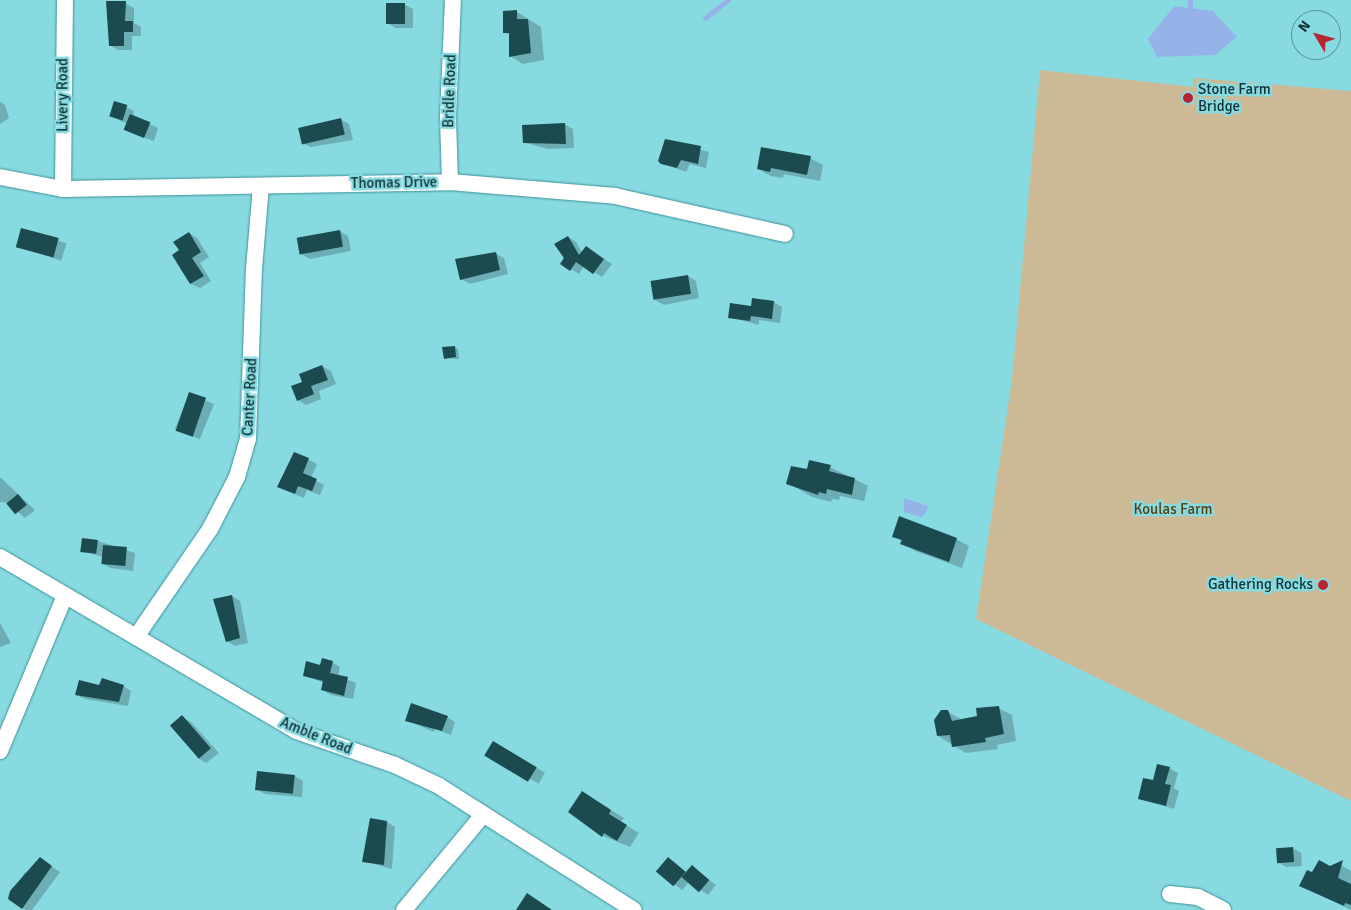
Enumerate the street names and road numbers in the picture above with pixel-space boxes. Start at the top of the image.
street label: Bridle Road [440,54,460,128]
street label: Livery Road [54,58,72,132]
street label: Thomas Drive [351,173,437,193]
street label: Canter Road [239,357,261,437]
street label: Amble Road [277,713,355,759]

